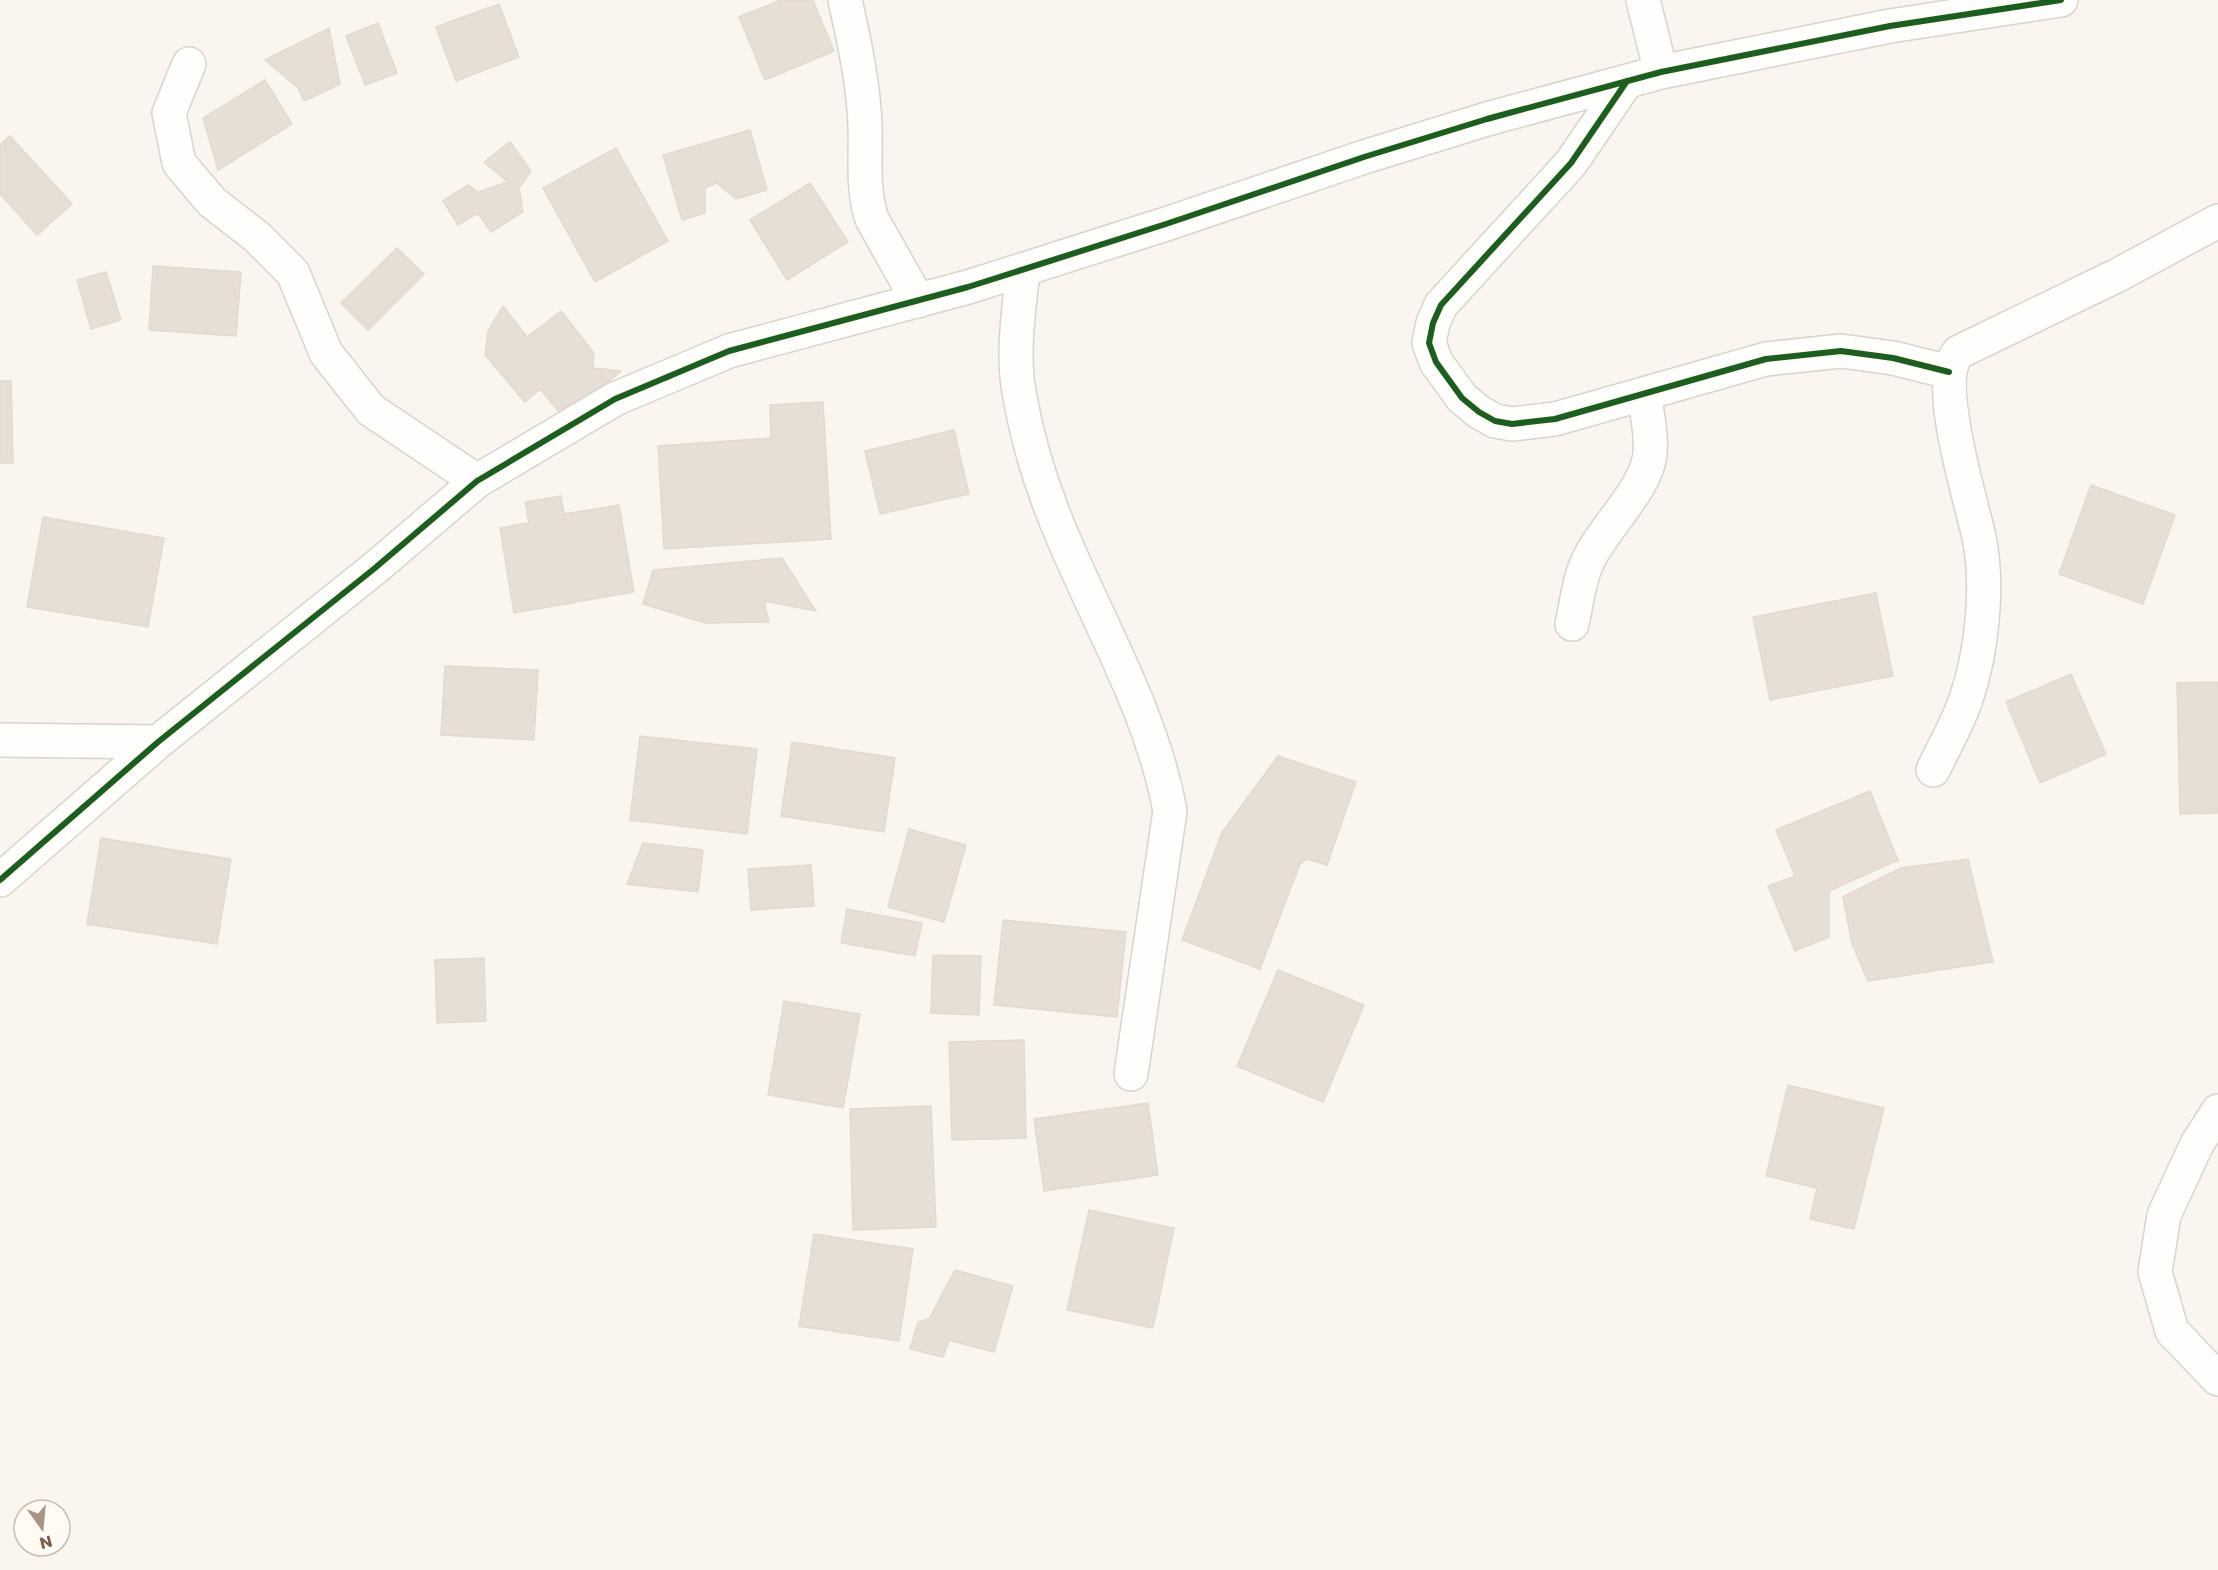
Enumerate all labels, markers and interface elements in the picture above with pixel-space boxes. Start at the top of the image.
north arrow [12,1498,72,1558]
text: N [37,1529,55,1555]

